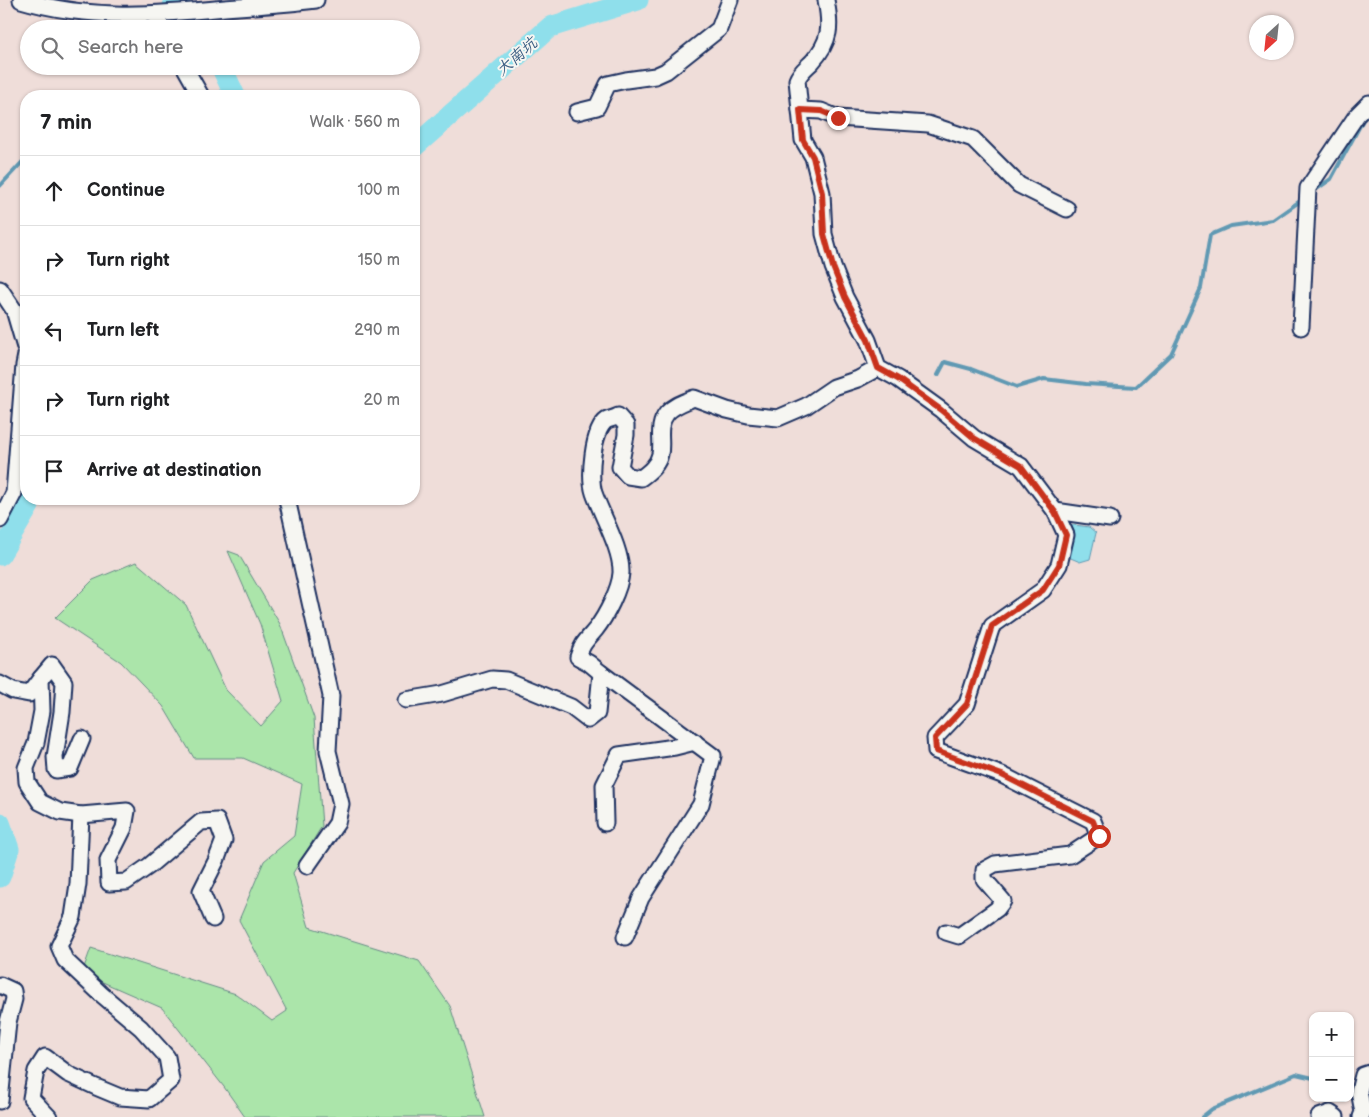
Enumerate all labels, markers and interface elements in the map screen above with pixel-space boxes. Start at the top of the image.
north arrow [1249,15,1294,60]
search box [20,20,420,75]
water label: 大南坑 [493,33,543,80]
icon: search [38,34,66,62]
text: Search here [78,36,183,59]
route end [827,107,850,130]
text: 7 min [40,110,92,135]
text: Walk · 560 m [310,113,400,132]
icon: ahead [40,177,68,205]
text: Continue [87,179,165,202]
text: 100 m [357,181,400,200]
icon: right [40,247,68,275]
text: Turn right [87,249,170,272]
text: 150 m [358,251,400,270]
icon: left [40,317,68,345]
text: Turn left [87,319,159,342]
text: 290 m [354,321,400,340]
icon: right [40,387,68,415]
text: Turn right [87,389,170,412]
text: 20 m [364,391,400,410]
icon: arrive [40,457,68,485]
text: Arrive at destination [87,459,262,482]
route start [1088,825,1111,848]
map controls [1309,1012,1354,1102]
button: + [1309,1012,1354,1057]
button: − [1309,1057,1354,1102]

